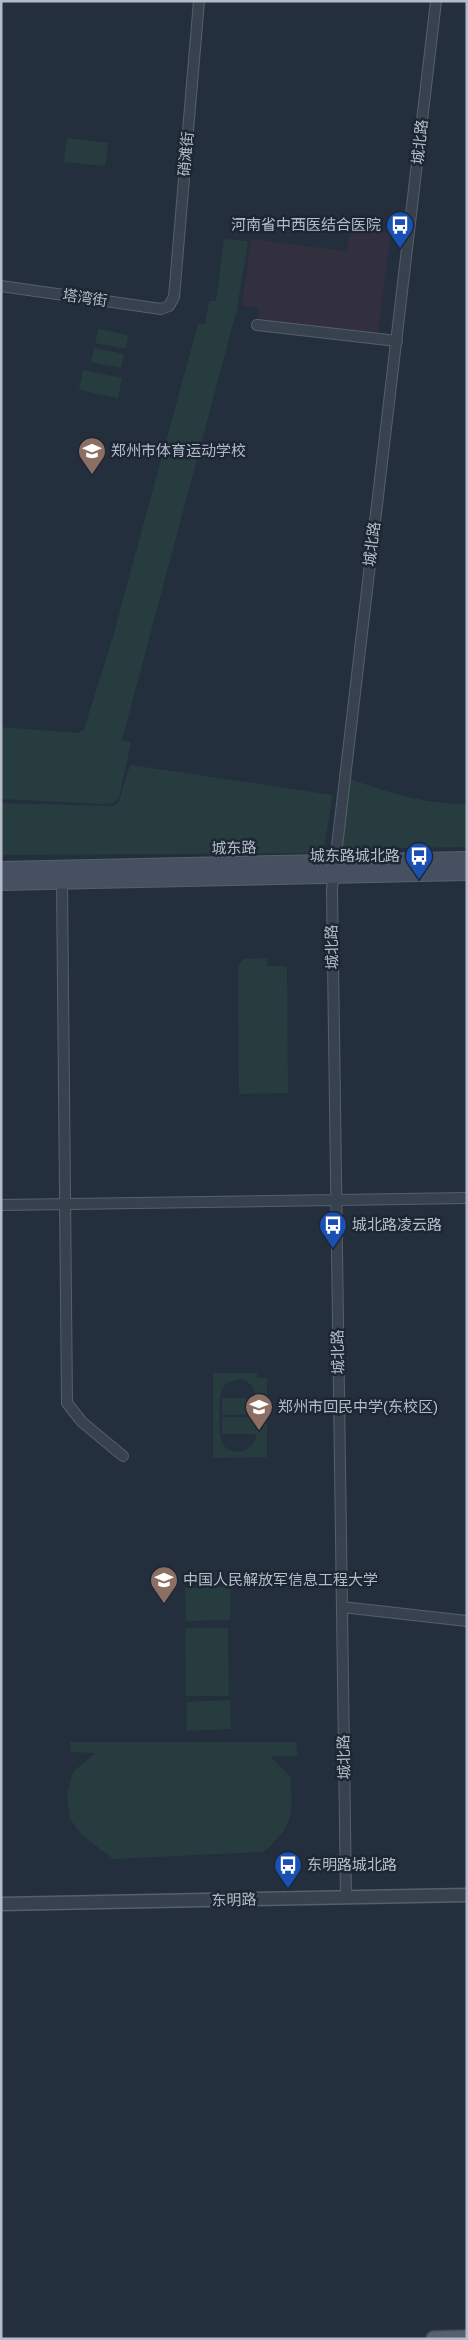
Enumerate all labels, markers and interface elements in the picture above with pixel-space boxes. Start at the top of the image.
street label: 城北路 [409,119,430,165]
street label: 硝滩街 [175,131,196,177]
bus stop icon: 河南省中西医结合医院 [385,210,415,249]
place label: 河南省中西医结合医院 [231,216,381,233]
street label: 塔湾街 [62,286,109,309]
school or university icon: 郑州市体育运动学校 [77,436,107,475]
place label: 郑州市体育运动学校 [111,442,246,459]
street label: 城北路 [360,521,383,567]
street label: 城东路 [211,839,257,856]
bus stop icon: 城东路城北路 [404,841,434,880]
place label: 城东路城北路 [310,847,400,864]
street label: 城北路 [323,924,340,970]
bus stop icon: 城北路凌云路 [318,1210,348,1249]
place label: 城北路凌云路 [352,1216,442,1233]
street label: 城北路 [329,1329,346,1375]
school or university icon: 郑州市回民中学(东校区) [244,1392,274,1431]
place label: 郑州市回民中学(东校区) [278,1398,438,1415]
school or university icon: 中国人民解放军信息工程大学 [149,1565,179,1604]
place label: 中国人民解放军信息工程大学 [183,1571,378,1588]
street label: 城北路 [335,1734,352,1780]
bus stop icon: 东明路城北路 [273,1850,303,1889]
place label: 东明路城北路 [307,1856,397,1873]
street label: 东明路 [211,1891,257,1908]

